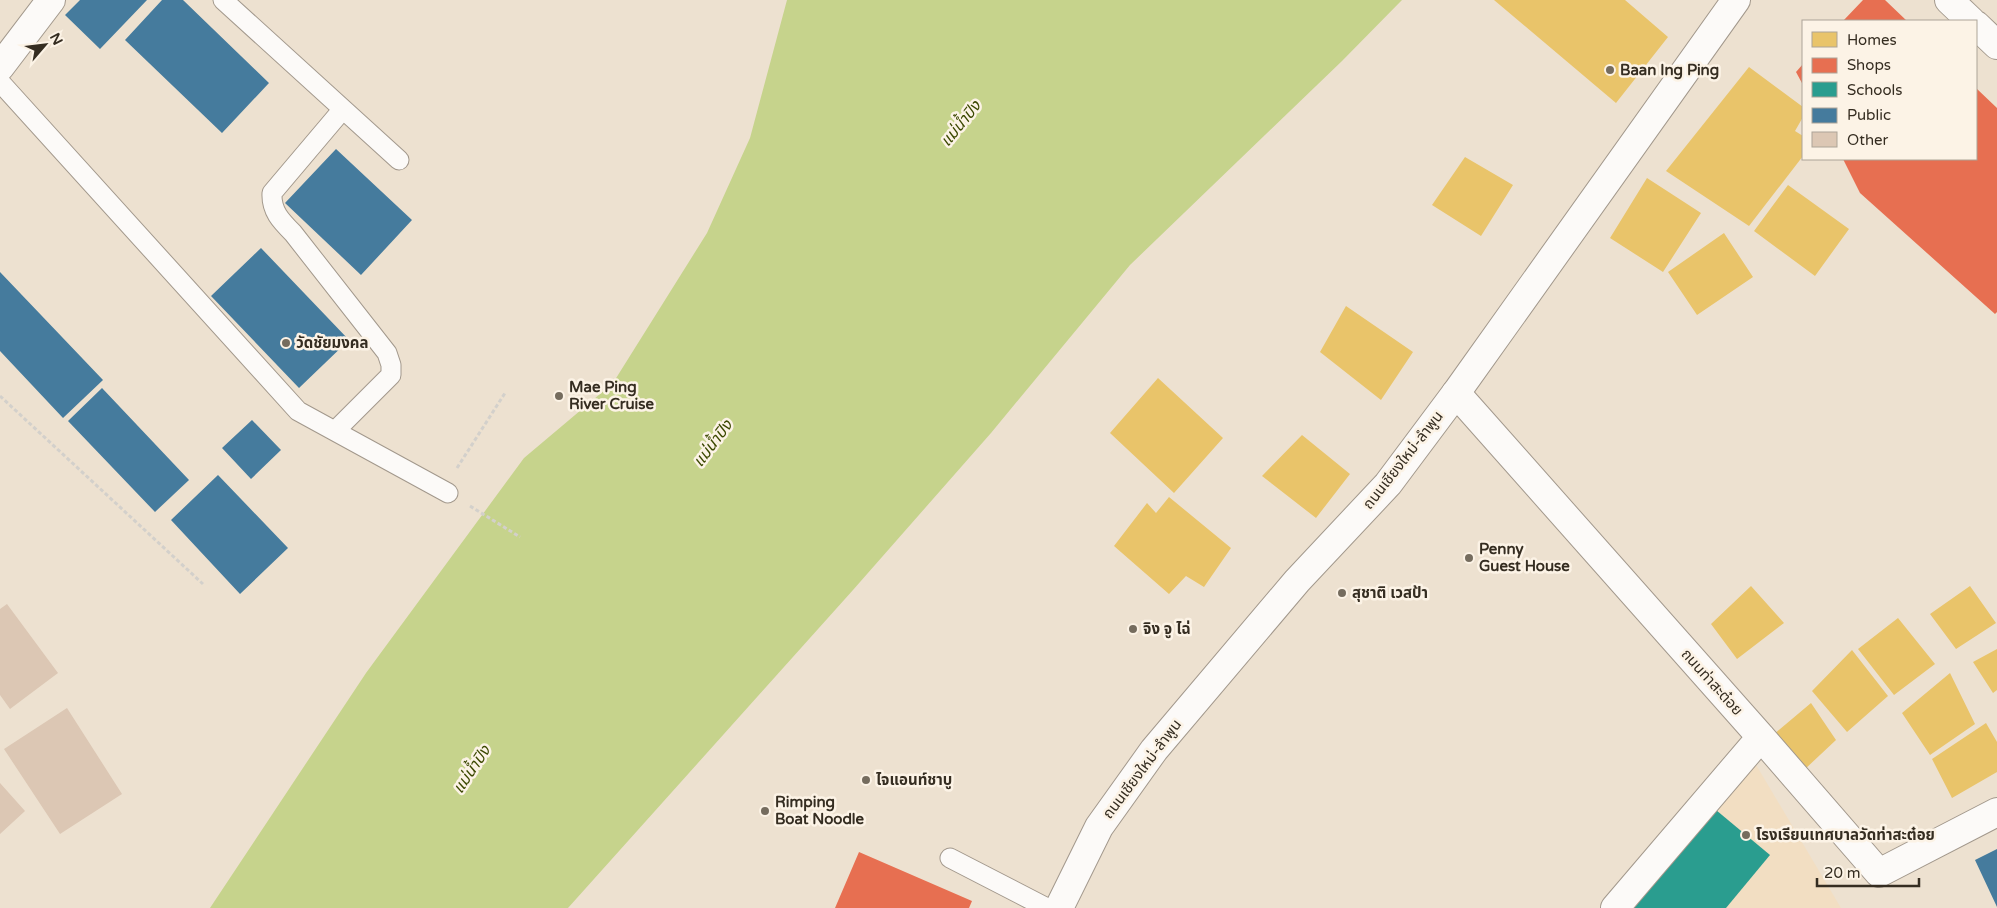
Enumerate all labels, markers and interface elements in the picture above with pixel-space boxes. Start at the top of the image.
north arrow [20,20,70,70]
legend [1802,20,1977,160]
text: N [46,30,66,48]
text: Homes [1847,31,1897,49]
text: Shops [1847,56,1891,74]
place label: Baan Ing Ping [1620,61,1719,80]
marker: Baan Ing Ping [1604,64,1616,76]
text: Schools [1847,81,1903,99]
water label: แม่น้ำปิง [935,94,986,151]
text: Public [1847,106,1891,124]
text: Other [1847,131,1889,149]
place label: วัดชัยมงคล [296,334,368,352]
marker: วัดชัยมงคล [280,337,292,349]
place label: Mae Ping River Cruise [569,378,655,413]
marker: Mae Ping River Cruise [553,390,565,402]
street label: ถนนเชียงใหม่-ลำพูน [1359,407,1447,513]
water label: แม่น้ำปิง [687,414,738,471]
place label: Penny Guest House [1479,540,1570,575]
marker: Penny Guest House [1463,552,1475,564]
place label: สุชาติ เวสป้า [1352,584,1428,602]
marker: สุชาติ เวสป้า [1336,587,1348,599]
place label: จิง จู ไฉ่ [1142,620,1191,639]
marker: จิง จู ไฉ่ [1127,623,1139,635]
street label: ถนนท่าสะต๋อย [1677,644,1747,719]
street label: ถนนเชียงใหม่-ลำพูน [1099,716,1185,822]
water label: แม่น้ำปิง [447,740,496,797]
place label: ไจแอนท์ชาบู [876,771,952,790]
marker: ไจแอนท์ชาบู [860,774,872,786]
place label: Rimping Boat Noodle [775,793,865,828]
marker: Rimping Boat Noodle [759,805,771,817]
place label: โรงเรียนเทศบาลวัดท่าสะต๋อย [1756,826,1935,844]
marker: โรงเรียนเทศบาลวัดท่าสะต๋อย [1740,829,1752,841]
scale bar [1817,856,1920,888]
text: 20 m [1824,864,1861,882]

